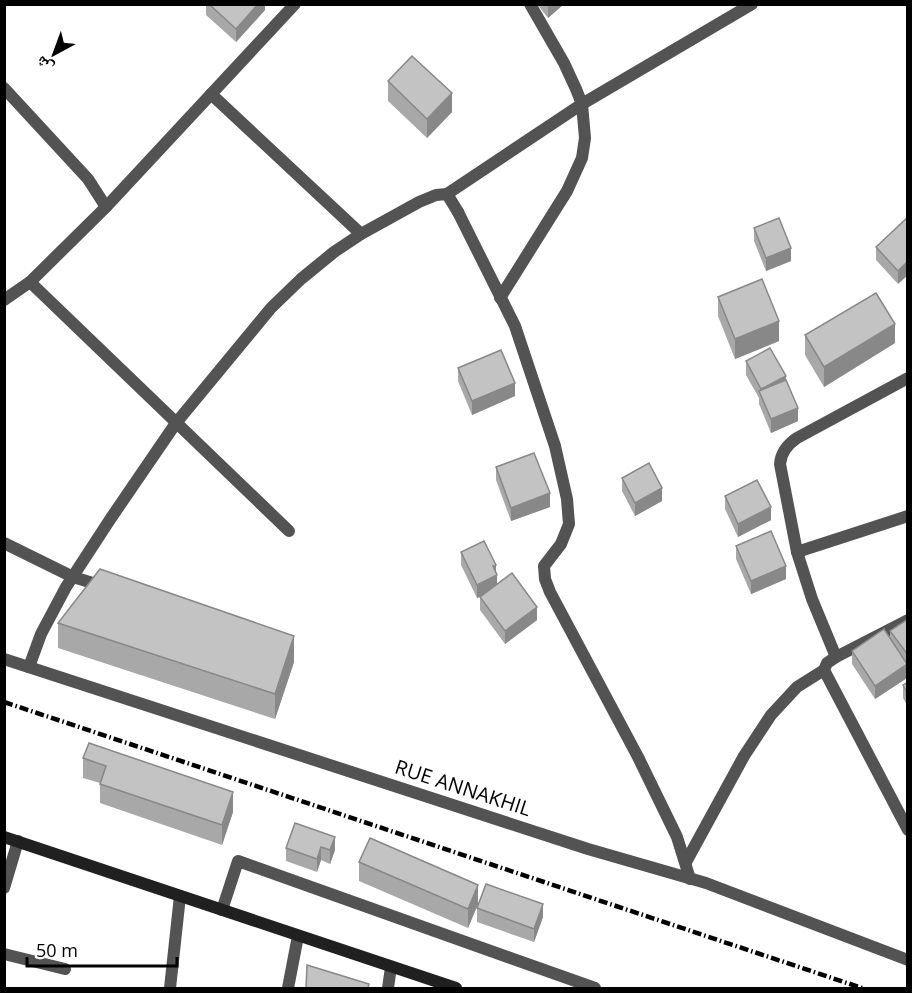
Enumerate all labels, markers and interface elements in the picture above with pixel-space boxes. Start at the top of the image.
north arrow [24,24,84,84]
text: ش [31,51,58,79]
street label: RUE ANNAKHIL [392,753,535,822]
scale bar [27,930,177,968]
text: 50 m [36,938,78,962]

